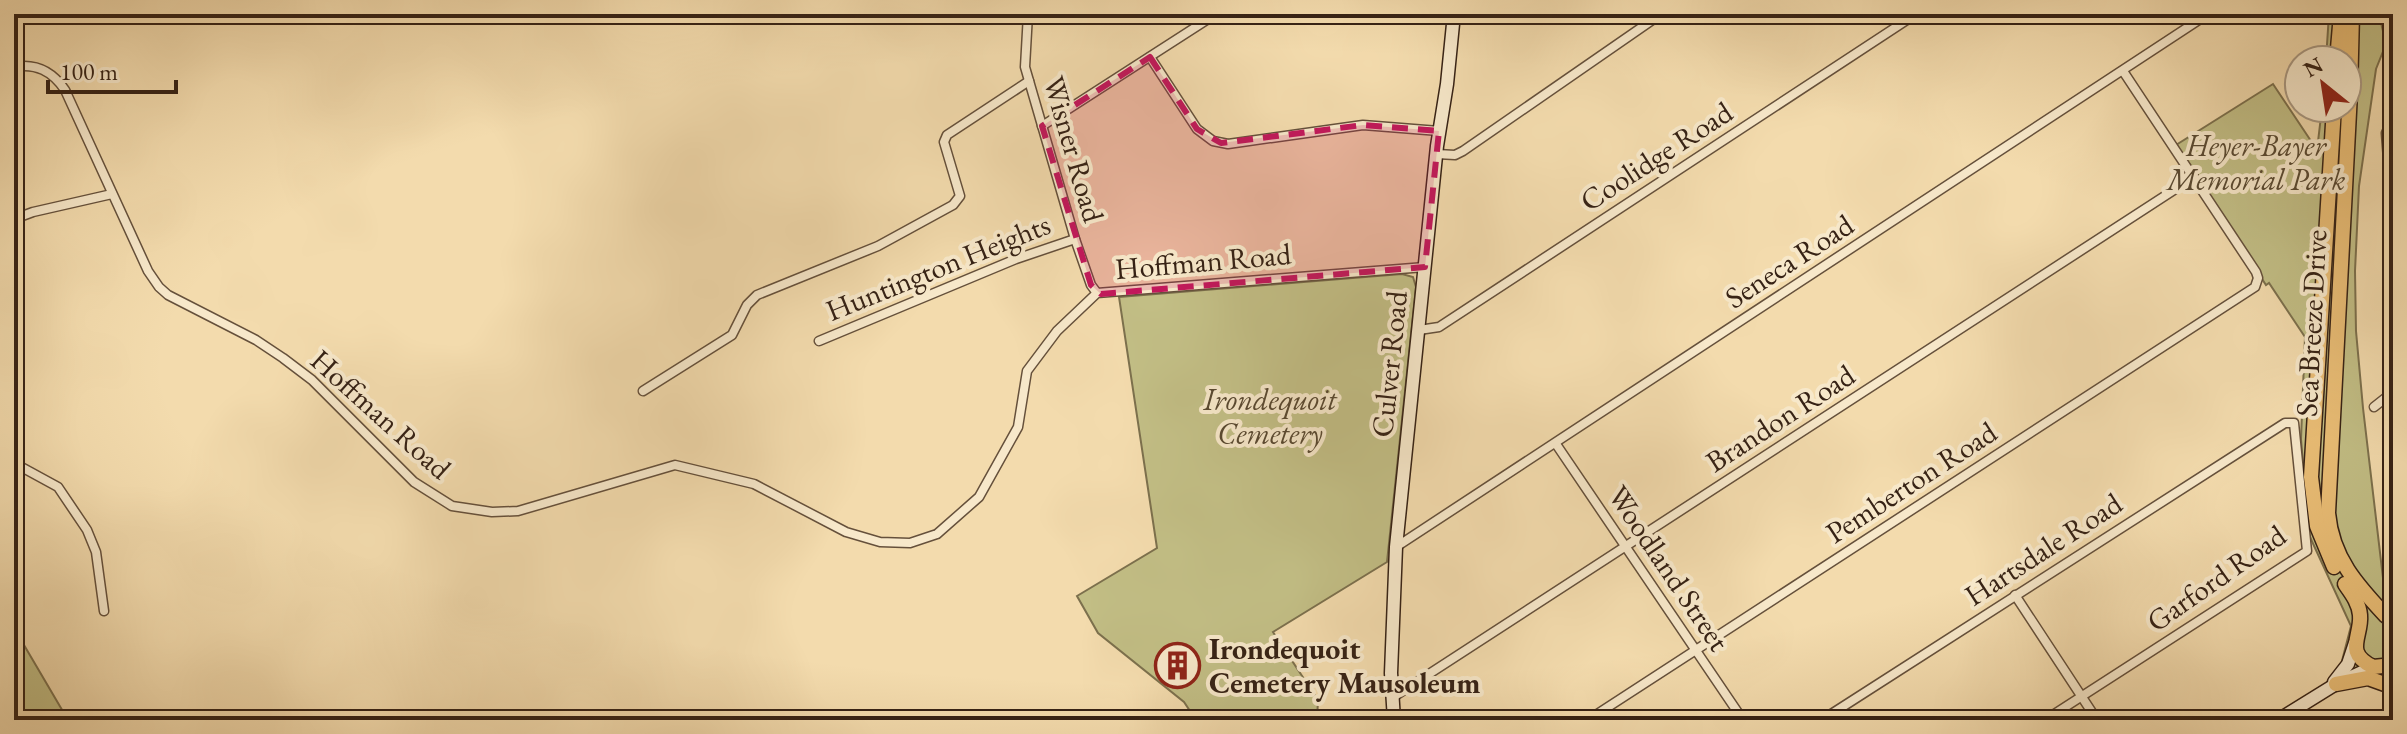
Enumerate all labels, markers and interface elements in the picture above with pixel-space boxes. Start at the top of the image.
scale bar [48,44,176,94]
north arrow [2283,44,2363,124]
text: N [2298,50,2328,84]
text: 100 m [60,56,118,87]
street label: Wisner Road [1035,71,1114,227]
street label: Coolidge Road [1572,92,1740,220]
park label: Heyer-Bayer Memorial Park [2165,126,2346,199]
street label: Huntington Heights [820,204,1056,330]
street label: Seneca Road [1717,205,1861,317]
street label: Sea Breeze Drive [2287,228,2335,418]
street label: Hoffman Road [1113,234,1293,288]
street label: Culver Road [1362,288,1416,439]
street label: Hoffman Road [302,341,460,488]
street label: Brandon Road [1698,355,1863,481]
park label: Irondequoit Cemetery [1203,380,1338,453]
street label: Pemberton Road [1818,412,2005,552]
street label: Woodland Street [1599,478,1739,659]
street label: Hartsdale Road [1957,483,2130,614]
street label: Garford Road [2139,515,2294,640]
place label: Irondequoit Cemetery Mausoleum [1209,629,1481,702]
building icon: Irondequoit Cemetery Mausoleum [1154,641,1202,689]

